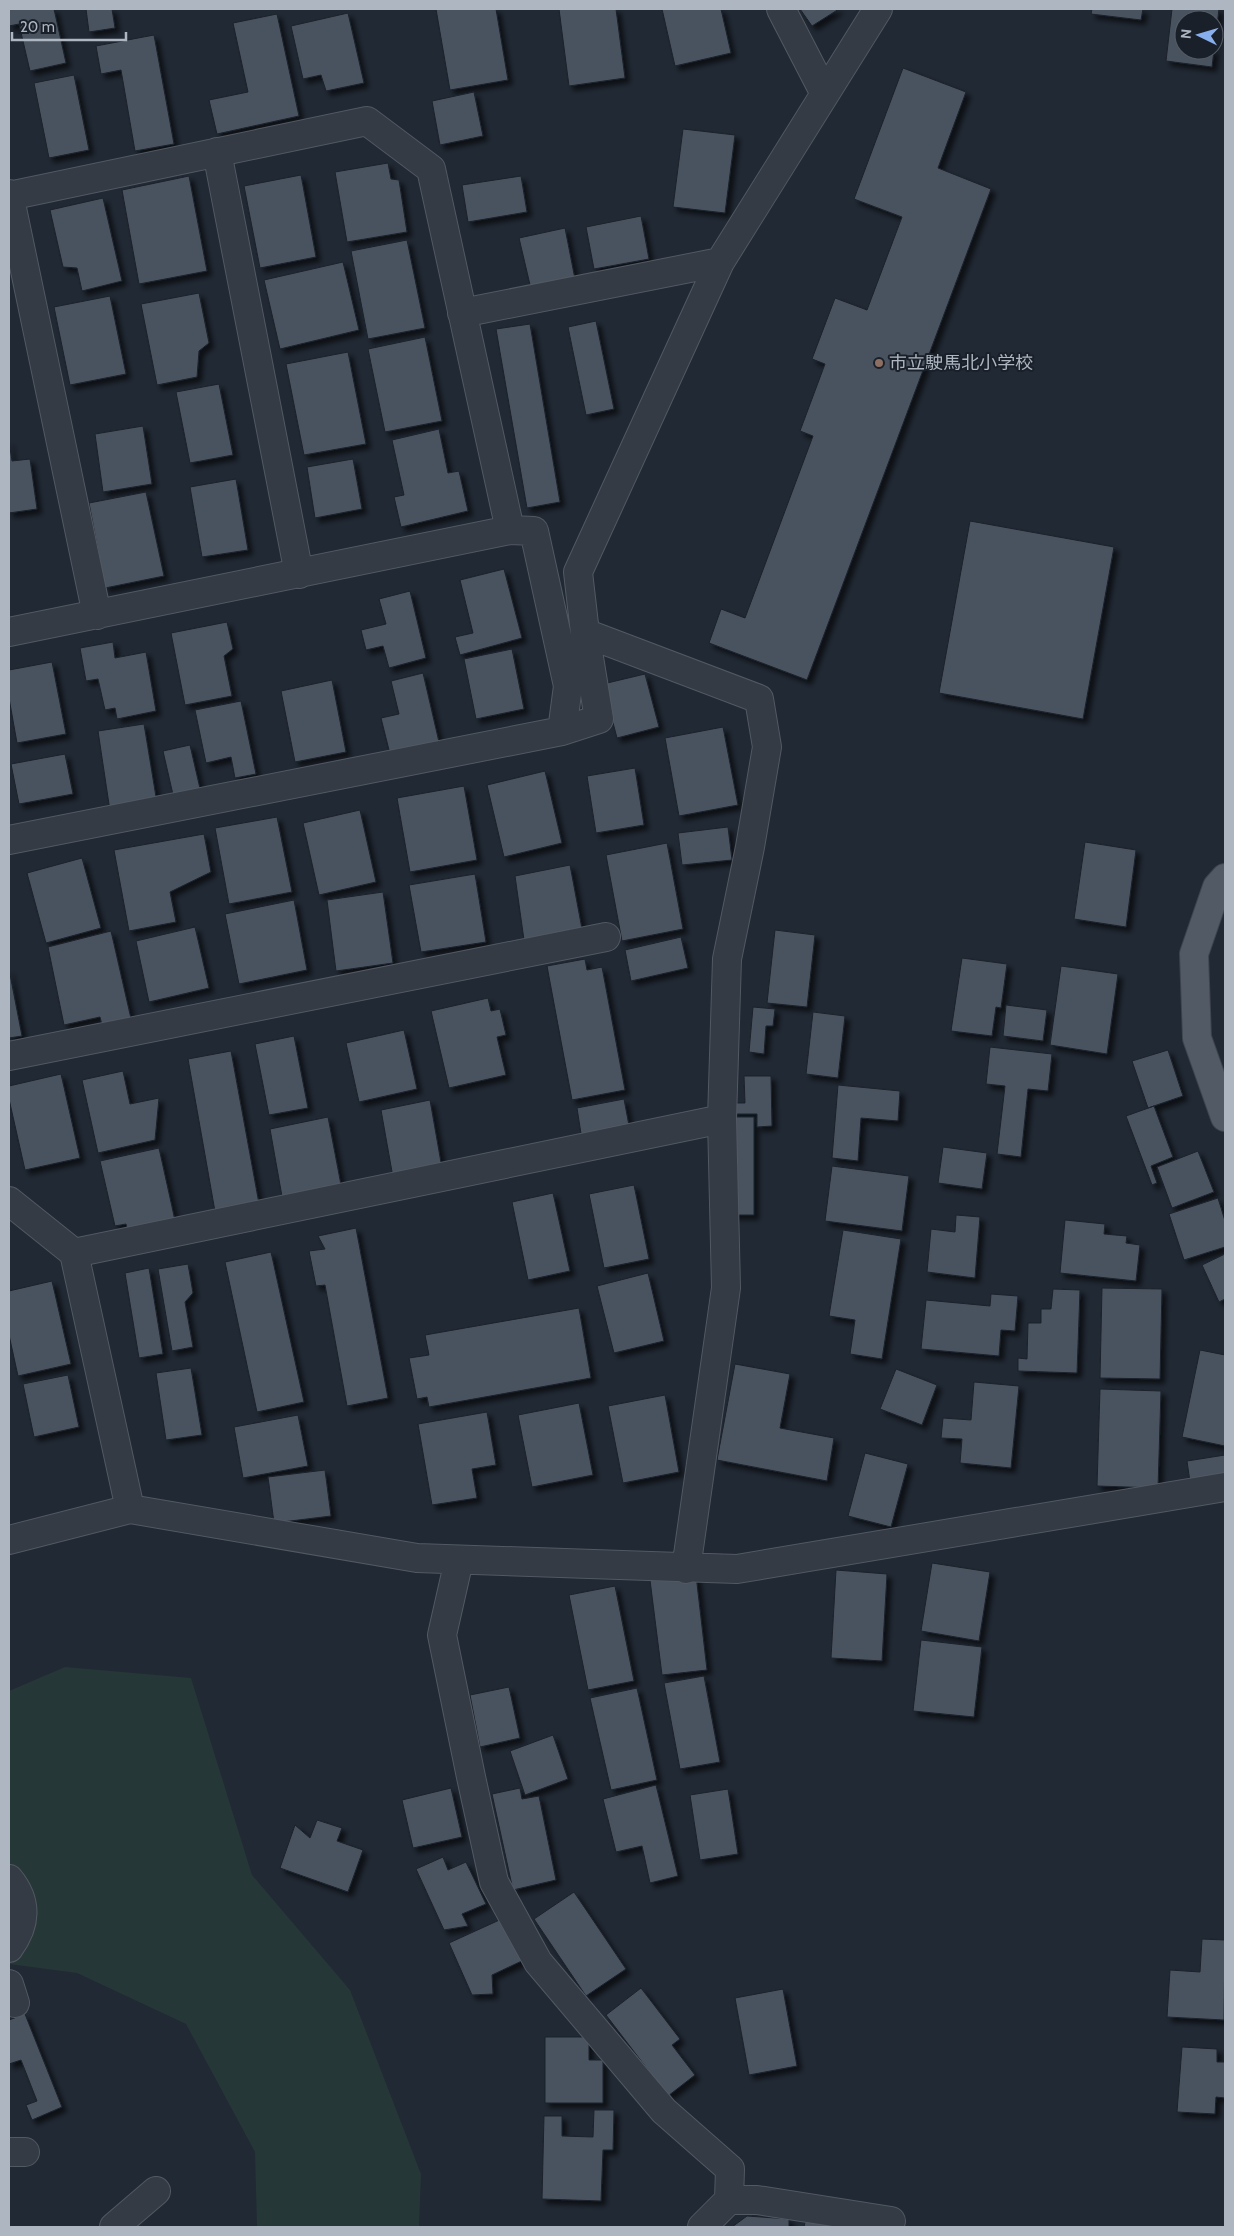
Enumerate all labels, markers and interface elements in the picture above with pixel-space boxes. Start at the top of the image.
scale bar [12,10,126,42]
north arrow [1174,10,1224,60]
text: 20 m [20,18,55,36]
text: N [1177,28,1195,40]
place label: 市立駛馬北小学校 [889,352,1033,374]
marker: 市立駛馬北小学校 [873,357,885,369]

